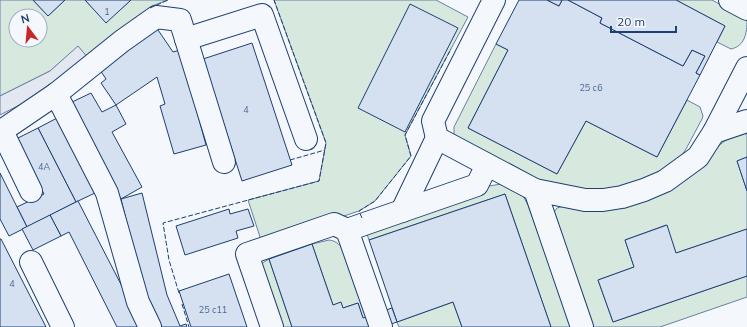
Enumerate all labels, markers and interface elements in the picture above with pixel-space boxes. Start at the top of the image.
house number: 1 [104,6,110,17]
north arrow [8,8,48,48]
scale bar [611,8,676,34]
text: N [19,11,31,26]
text: 20 m [617,14,645,29]
house number: 25 с6 [579,82,603,93]
house number: 4 [243,104,249,115]
house number: 4А [38,161,50,172]
house number: 4 [9,278,15,289]
house number: 25 с11 [199,304,227,315]

